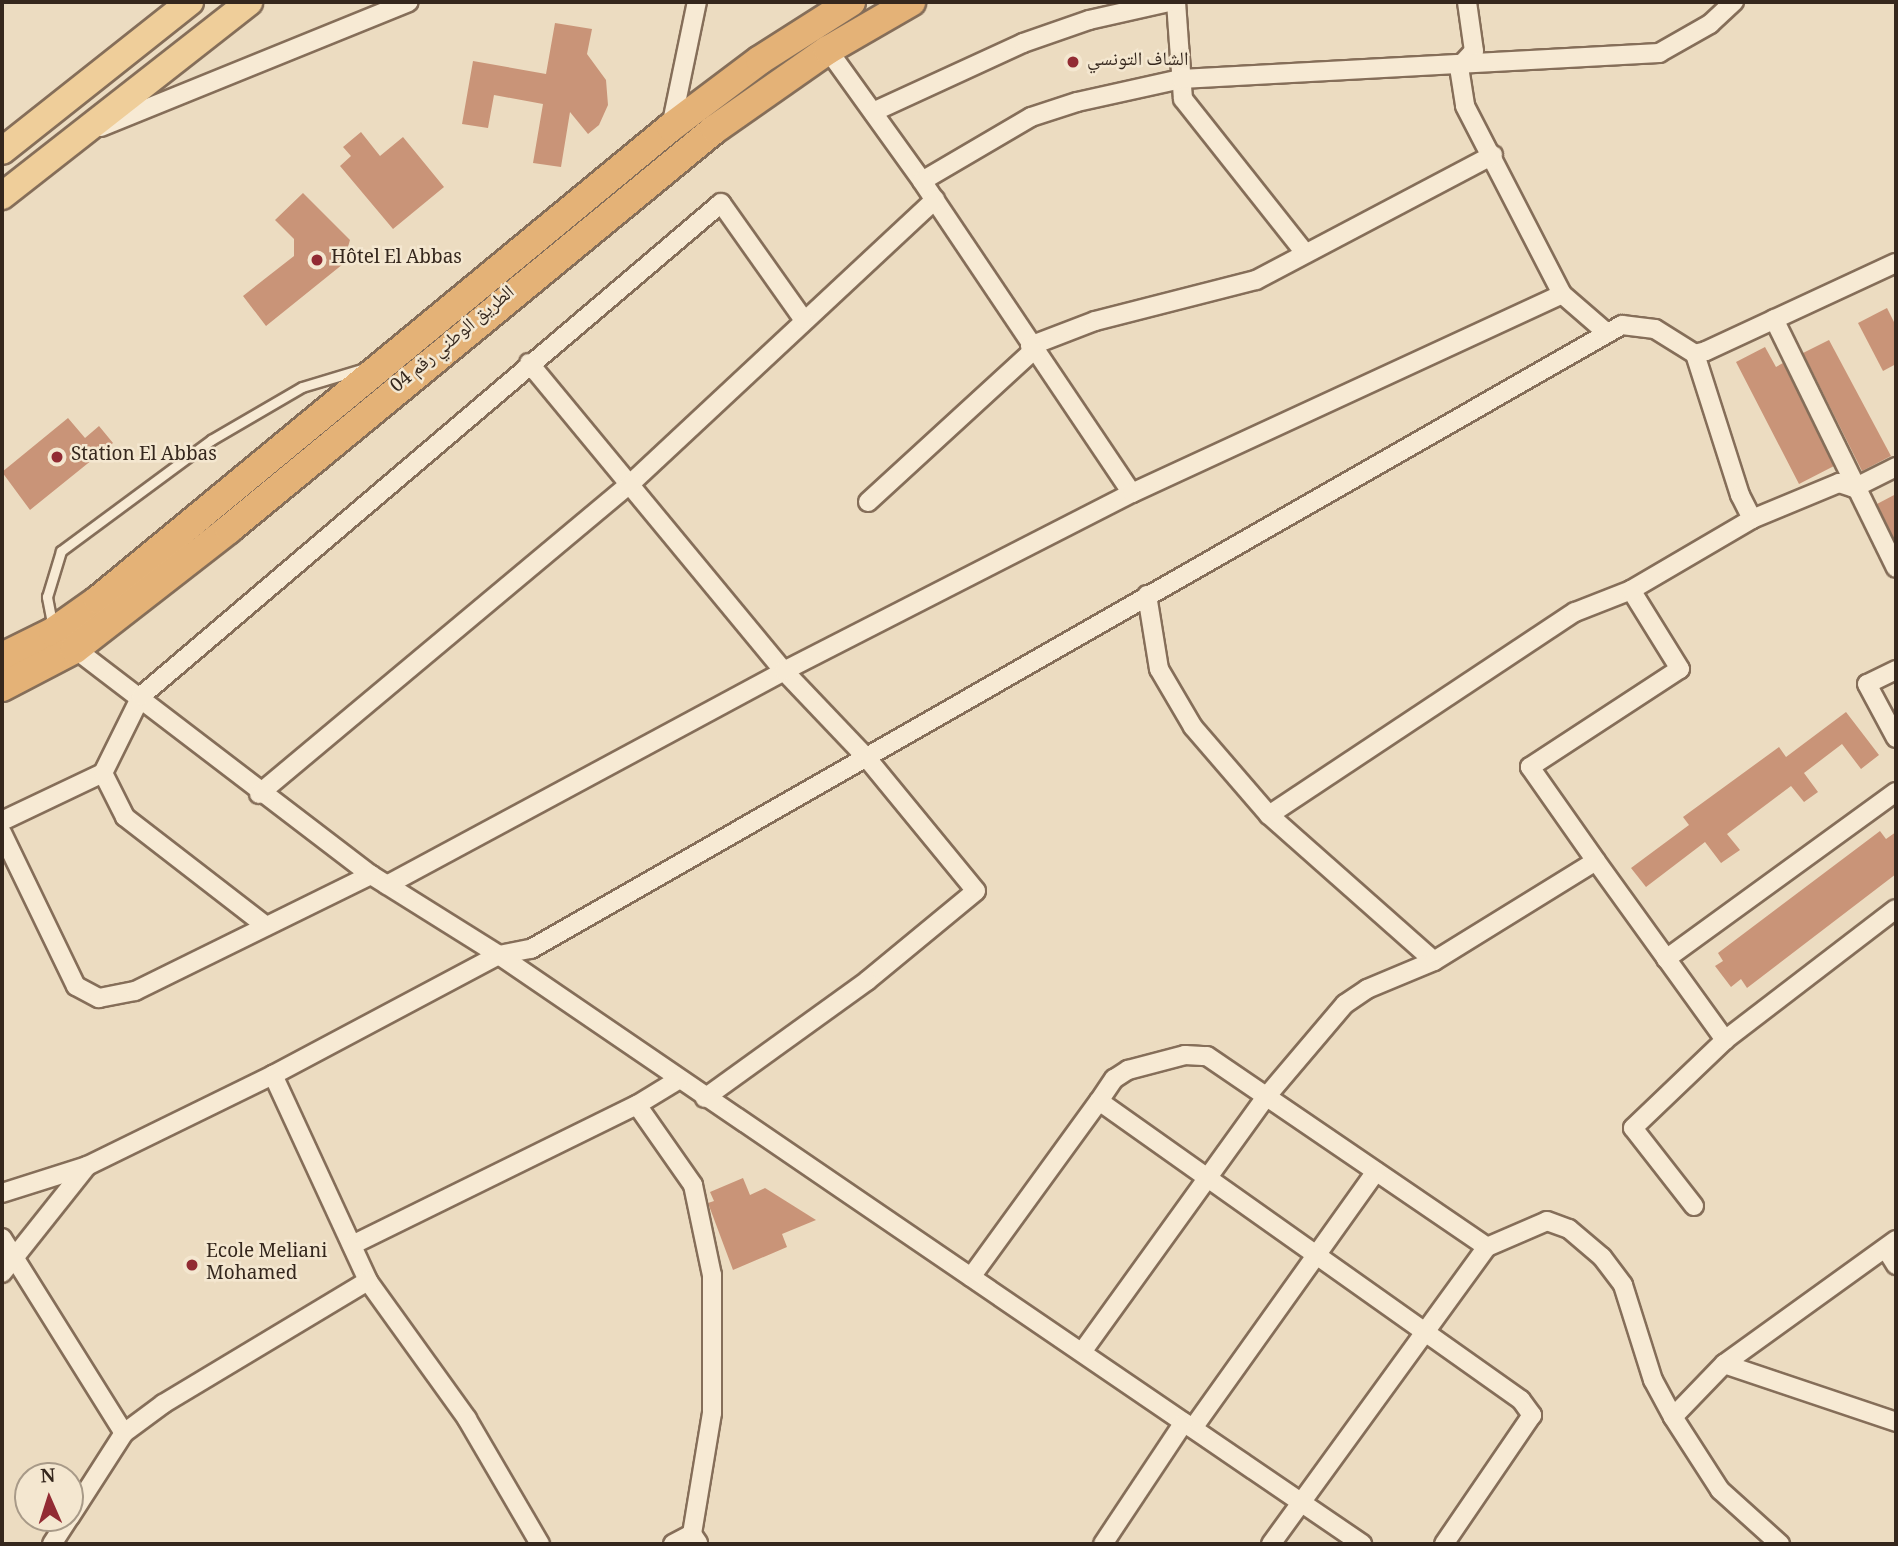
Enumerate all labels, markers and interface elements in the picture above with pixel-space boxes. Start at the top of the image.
place label: الشاف التونسي [1087,51,1188,73]
marker: الشاف التونسي [1065,54,1081,70]
place label: Hôtel El Abbas [331,249,462,271]
marker: Hôtel El Abbas [309,252,325,268]
street label: الطريق الوطني رقم 04 [387,283,521,399]
place label: Station El Abbas [71,446,217,468]
marker: Station El Abbas [49,449,65,465]
place label: Ecole Meliani Mohamed [206,1243,327,1287]
marker: Ecole Meliani Mohamed [184,1257,200,1273]
north arrow [14,1462,84,1532]
text: N [40,1462,56,1494]

